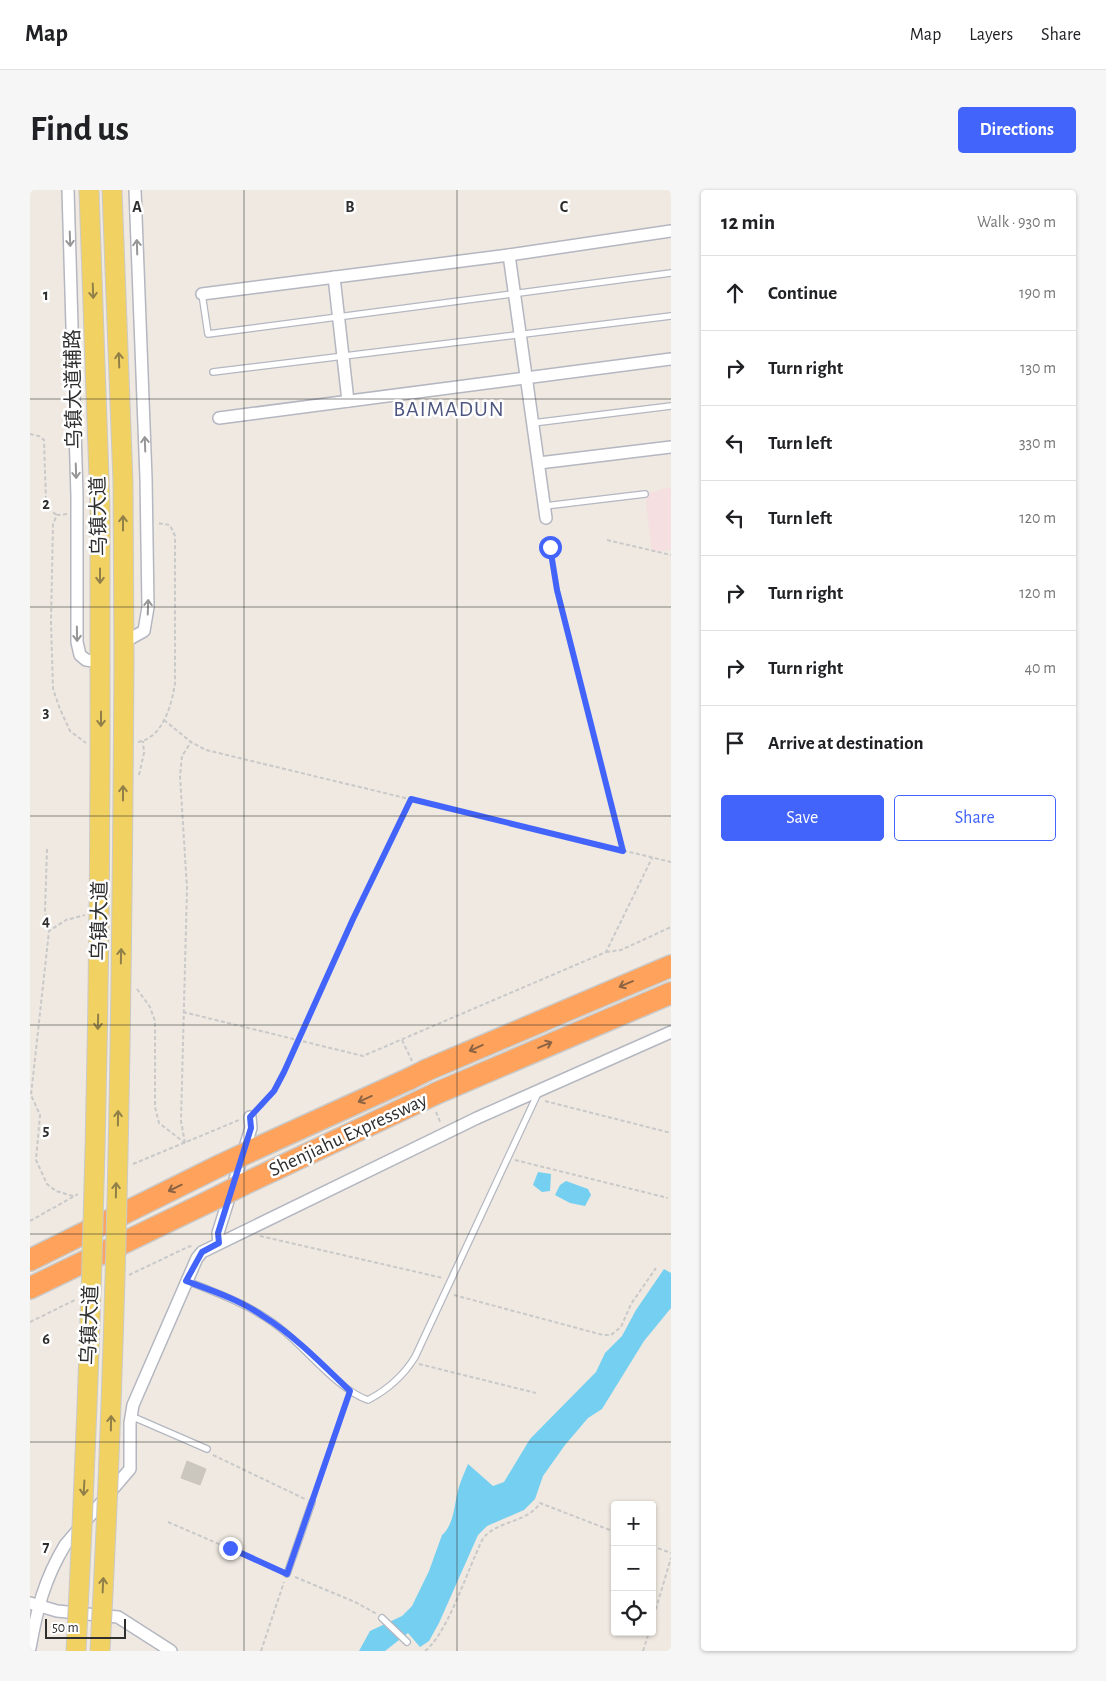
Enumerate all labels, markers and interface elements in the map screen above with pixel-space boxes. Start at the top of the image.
text: Map [25,22,68,46]
text: Map [910,26,941,44]
text: Layers [969,26,1013,44]
text: Share [1041,26,1081,44]
button: Directions [958,107,1076,153]
text: Find us [30,112,129,147]
text: A [132,199,142,215]
text: B [345,199,355,215]
text: C [560,199,569,215]
text: 12 min [721,212,775,233]
text: Walk · 930 m [977,214,1056,230]
one-way arrow [66,230,75,246]
one-way arrow [132,239,142,256]
icon: ahead [721,279,749,307]
one-way arrow [89,283,98,299]
text: Continue [768,284,837,303]
text: 190 m [1019,285,1056,301]
text: 1 [43,287,49,303]
street label: 乌镇大道辅路 [61,329,85,449]
one-way arrow [114,352,123,368]
icon: right [721,354,749,382]
text: Turn right [768,359,843,378]
text: 130 m [1020,360,1056,376]
district label: BAIMADUN [393,398,505,420]
icon: left [721,429,749,457]
text: Turn left [768,434,832,453]
text: 330 m [1019,435,1056,451]
one-way arrow [140,436,150,452]
one-way arrow [72,463,81,479]
street label: 乌镇大道 [86,476,110,556]
text: 2 [42,496,50,512]
icon: left [721,504,749,532]
text: Turn left [768,509,832,528]
text: 120 m [1019,510,1056,526]
one-way arrow [118,515,128,531]
route start [539,536,562,559]
one-way arrow [95,568,105,584]
icon: right [721,579,749,607]
text: Turn right [768,584,843,603]
text: 120 m [1019,585,1056,601]
one-way arrow [143,599,153,615]
one-way arrow [73,625,82,641]
icon: right [721,654,749,682]
text: Turn right [768,659,843,678]
text: 40 m [1024,660,1056,676]
text: 3 [43,704,50,720]
one-way arrow [96,710,106,727]
icon: arrive [721,729,749,757]
text: Arrive at destination [768,734,924,753]
one-way arrow [118,785,128,802]
button: Save [721,795,884,841]
button: Share [894,795,1056,841]
street label: 乌镇大道 [87,881,111,961]
text: 4 [42,913,50,929]
one-way arrow [116,948,126,964]
one-way arrow [619,980,634,990]
one-way arrow [93,1013,103,1029]
one-way arrow [537,1040,552,1050]
one-way arrow [469,1045,484,1054]
street label: Shenjiahu Expressway [266,1089,431,1180]
one-way arrow [358,1094,373,1104]
one-way arrow [113,1110,123,1126]
text: 5 [43,1122,50,1138]
one-way arrow [111,1182,121,1198]
one-way arrow [168,1183,183,1193]
street label: 乌镇大道 [77,1285,101,1365]
text: 6 [42,1331,50,1347]
one-way arrow [106,1415,116,1431]
one-way arrow [80,1480,89,1496]
map controls [611,1501,656,1636]
button: + [611,1501,656,1546]
route end [219,1537,242,1560]
text: 7 [43,1539,50,1555]
button: − [611,1546,656,1591]
one-way arrow [99,1577,108,1593]
button: locate [611,1591,656,1636]
scale bar [45,1616,126,1639]
text: 50 m [52,1621,79,1635]

